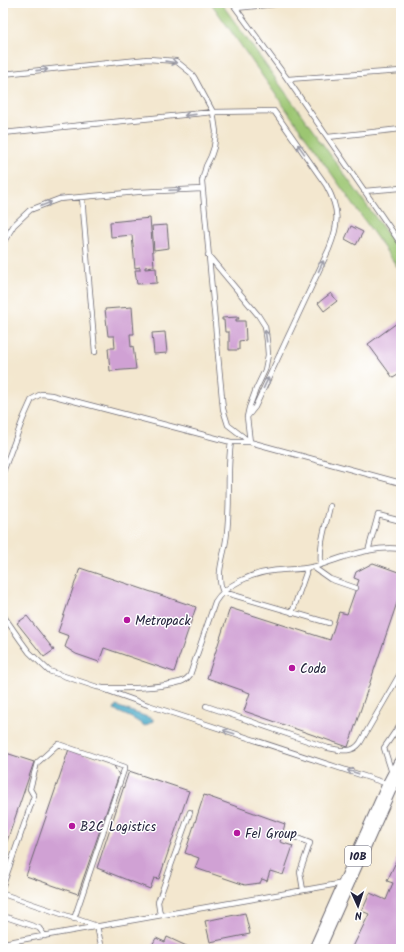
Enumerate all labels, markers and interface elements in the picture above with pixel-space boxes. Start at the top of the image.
one-way arrow [164,58,177,66]
one-way arrow [35,66,48,74]
one-way arrow [184,111,197,118]
one-way arrow [297,144,305,155]
one-way arrow [168,187,181,194]
one-way arrow [40,200,52,208]
one-way arrow [318,260,325,272]
one-way arrow [262,330,270,343]
one-way arrow [263,378,270,390]
place label: Metropack [135,611,191,632]
marker: Metropack [122,615,132,625]
place label: Coda [300,659,326,680]
marker: Coda [287,663,297,673]
one-way arrow [223,728,236,735]
one-way arrow [347,768,360,775]
place label: B2C Logistics [80,817,157,838]
marker: B2C Logistics [67,821,77,831]
place label: Fel Group [245,824,297,845]
marker: Fel Group [232,828,242,838]
road number: 10B [345,846,371,866]
north arrow [338,886,378,926]
text: N [354,906,362,924]

